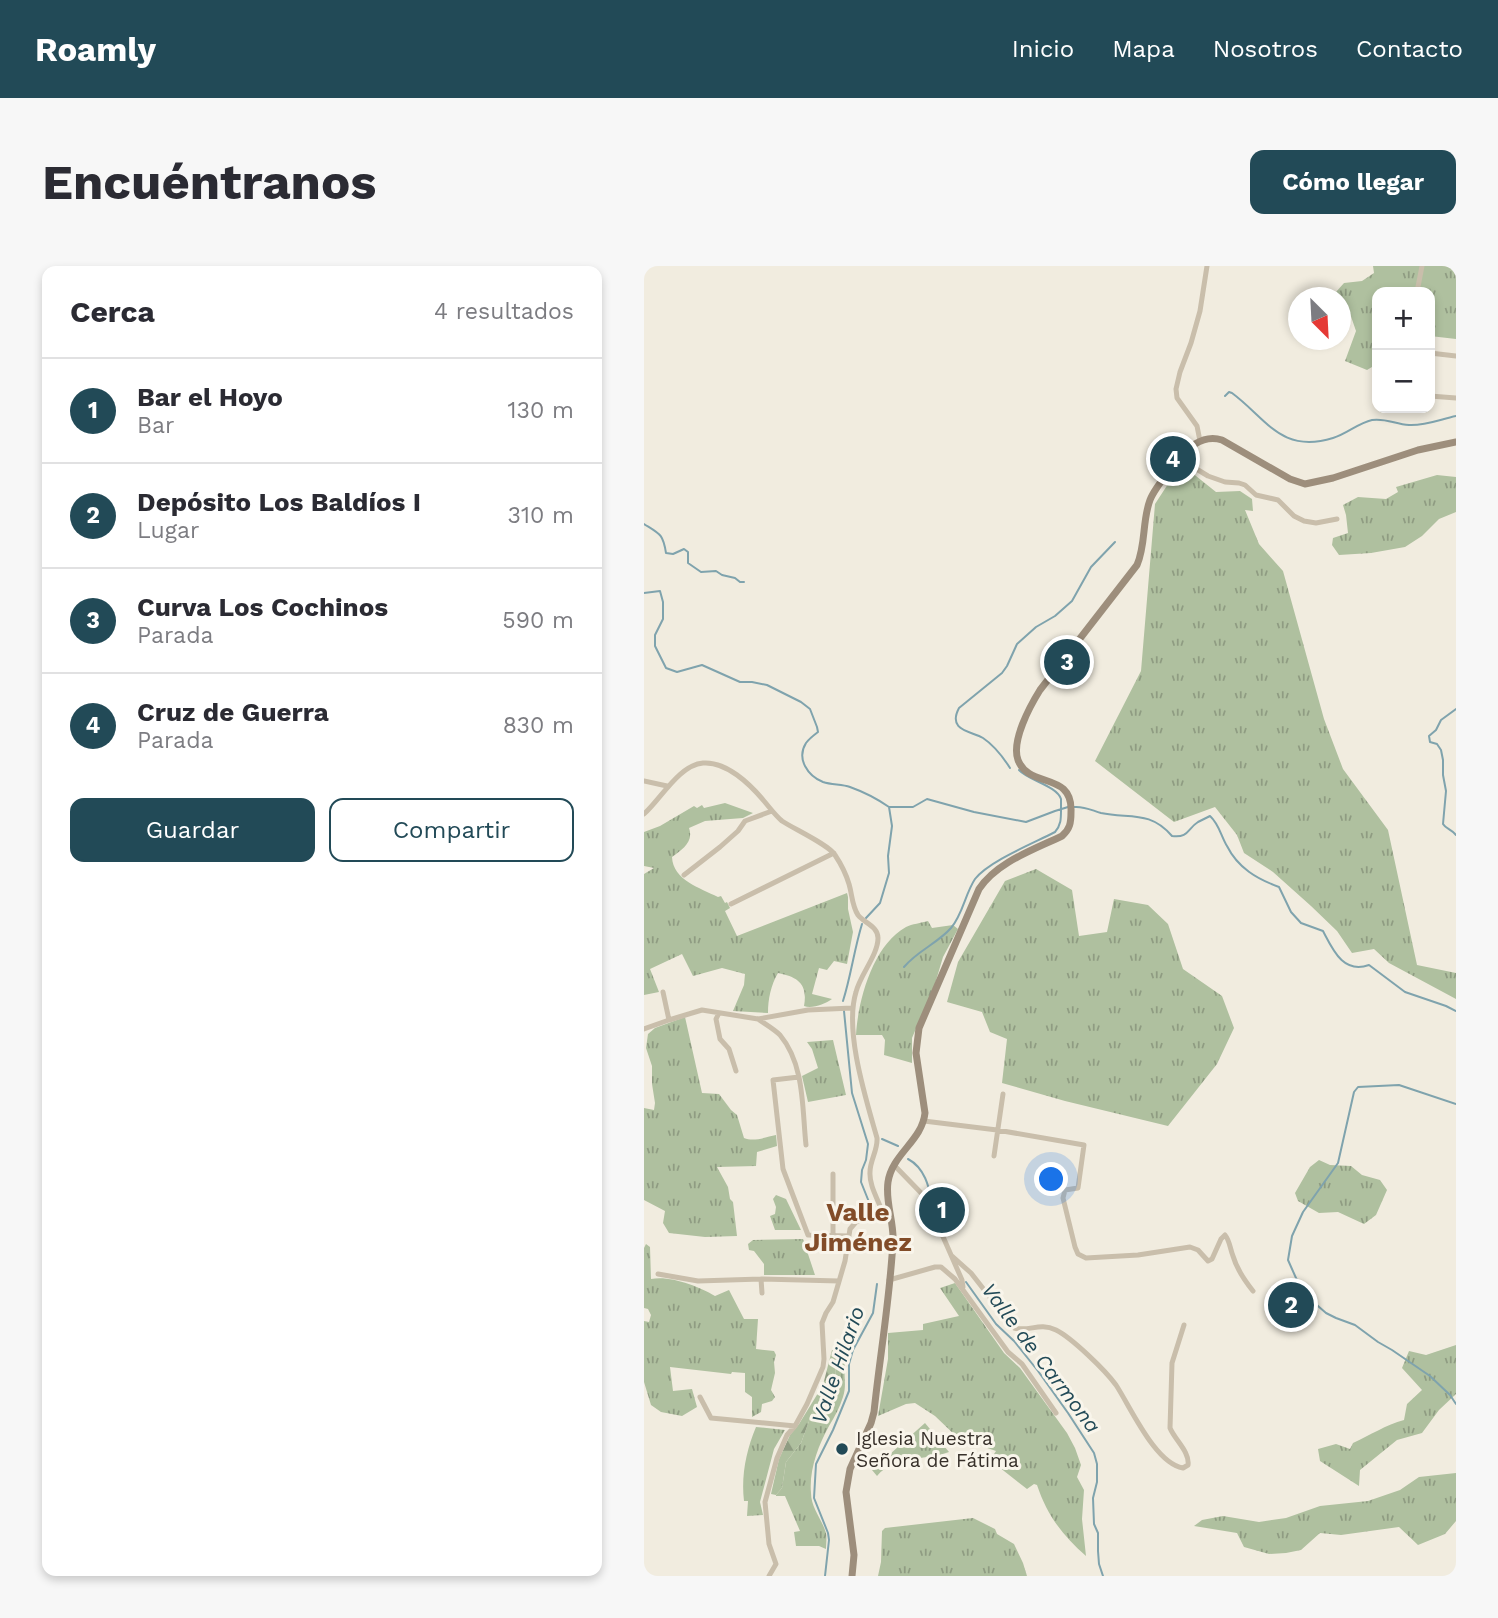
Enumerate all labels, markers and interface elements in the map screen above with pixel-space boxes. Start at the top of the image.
text: Roamly [35,30,156,69]
text: Inicio [1012,35,1074,63]
text: Mapa [1112,35,1175,63]
text: Nosotros [1213,35,1318,63]
text: Contacto [1356,35,1463,63]
button: Cómo llegar [1250,150,1456,214]
text: Encuéntranos [42,153,376,211]
north arrow [1288,287,1351,350]
map controls [1372,287,1435,413]
button: + [1372,287,1435,350]
text: Cerca [70,294,155,329]
text: 4 resultados [434,298,574,325]
button: − [1372,350,1435,413]
text: Bar el Hoyo [137,382,283,412]
text: 1 [88,397,98,424]
text: 130 m [508,397,574,424]
text: Bar [137,412,174,439]
pin: 4 [1150,433,1196,485]
text: Depósito Los Baldíos I [137,487,421,517]
text: 2 [86,502,100,529]
text: 310 m [508,502,574,529]
text: Lugar [137,517,199,544]
text: Curva Los Cochinos [137,592,388,622]
text: 3 [86,607,100,634]
text: 590 m [502,607,574,634]
text: Parada [137,622,214,649]
pin: 3 [1044,636,1090,688]
text: Cruz de Guerra [137,697,329,727]
text: 4 [86,712,100,739]
text: 830 m [503,712,574,739]
text: Parada [137,727,214,754]
button: Guardar [70,798,315,862]
button: Compartir [329,798,574,862]
your location [1034,1162,1068,1196]
pin: 1 [919,1184,965,1236]
district label: Valle Jiménez [804,1197,912,1257]
water label: Valle de Carmona [977,1278,1106,1438]
pin: 2 [1268,1279,1314,1331]
water label: Valle Hilario [806,1303,869,1427]
place label: Iglesia Nuestra Señora de Fátima [856,1427,1019,1472]
marker: Iglesia Nuestra Señora de Fátima [834,1441,850,1457]

